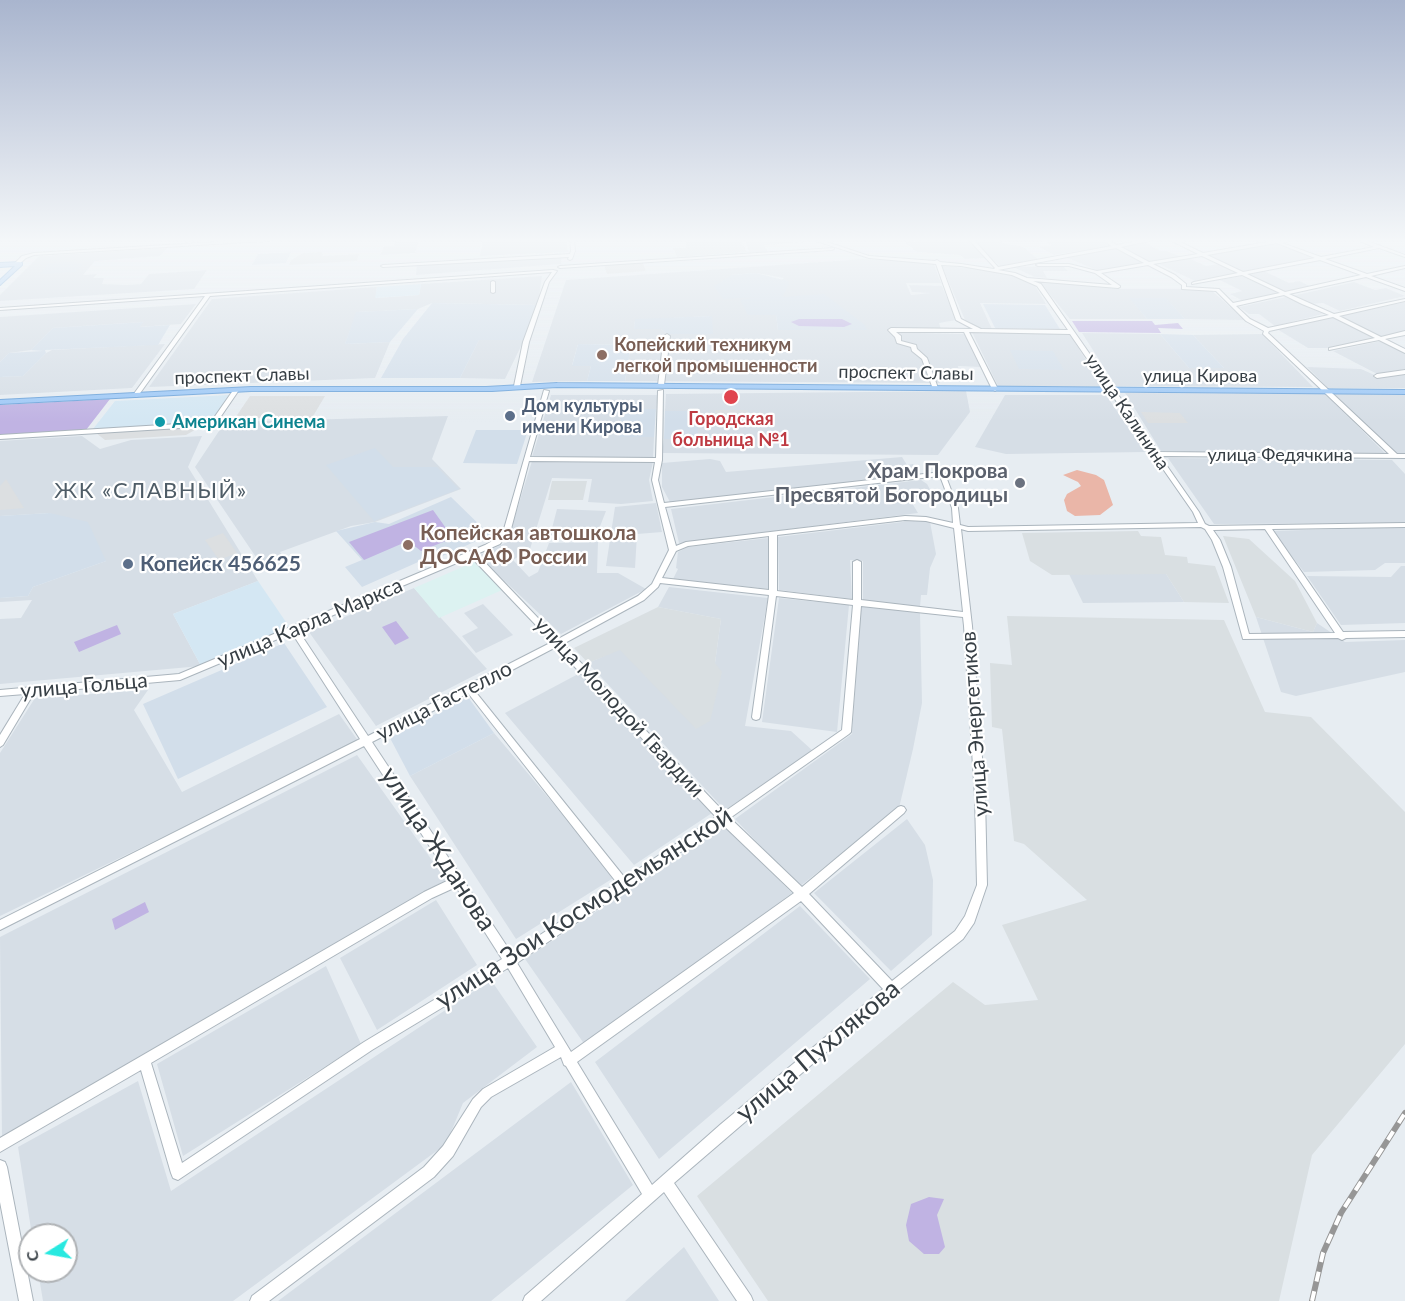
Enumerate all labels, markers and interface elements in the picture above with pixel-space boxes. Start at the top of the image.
place label: Копейский техникум легкой промышенности [614,334,817,376]
marker: Копейский техникум легкой промышенности [595,348,609,362]
street label: улица Калинина [1080,350,1174,474]
street label: проспект Славы [838,361,974,385]
street label: проспект Славы [174,363,310,389]
street label: улица Кирова [1143,365,1257,387]
marker: Городская больница №1 [722,388,740,406]
place label: Дом культуры имени Кирова [522,395,643,438]
place label: Городская больница №1 [672,408,790,450]
marker: Дом культуры имени Кирова [503,409,517,423]
place label: Американ Синема [172,411,325,433]
marker: Американ Синема [153,415,167,429]
street label: улица Федячкина [1207,444,1353,466]
place label: Храм Покрова Пресвятой Богородицы [775,458,1008,508]
marker: Храм Покрова Пресвятой Богородицы [1013,476,1027,490]
district label: ЖК «СЛАВНЫЙ» [54,478,248,504]
place label: Копейская автошкола ДОСААФ России [420,520,636,570]
marker: Копейская автошкола ДОСААФ России [401,538,415,552]
place label: Копейск 456625 [140,551,301,577]
marker: Копейск 456625 [121,557,135,571]
street label: улица Карла Маркса [214,573,406,673]
street label: улица Молодой Гвардии [529,611,709,803]
street label: улица Энергетиков [956,630,994,818]
street label: улица Гастелло [372,656,516,746]
street label: улица Гольца [19,668,149,704]
street label: улица Жданова [373,761,503,937]
street label: улица Зои Космодемьянской [430,800,738,1016]
street label: улица Пухлякова [730,973,906,1129]
north arrow [18,1223,78,1283]
text: С [21,1249,42,1263]

